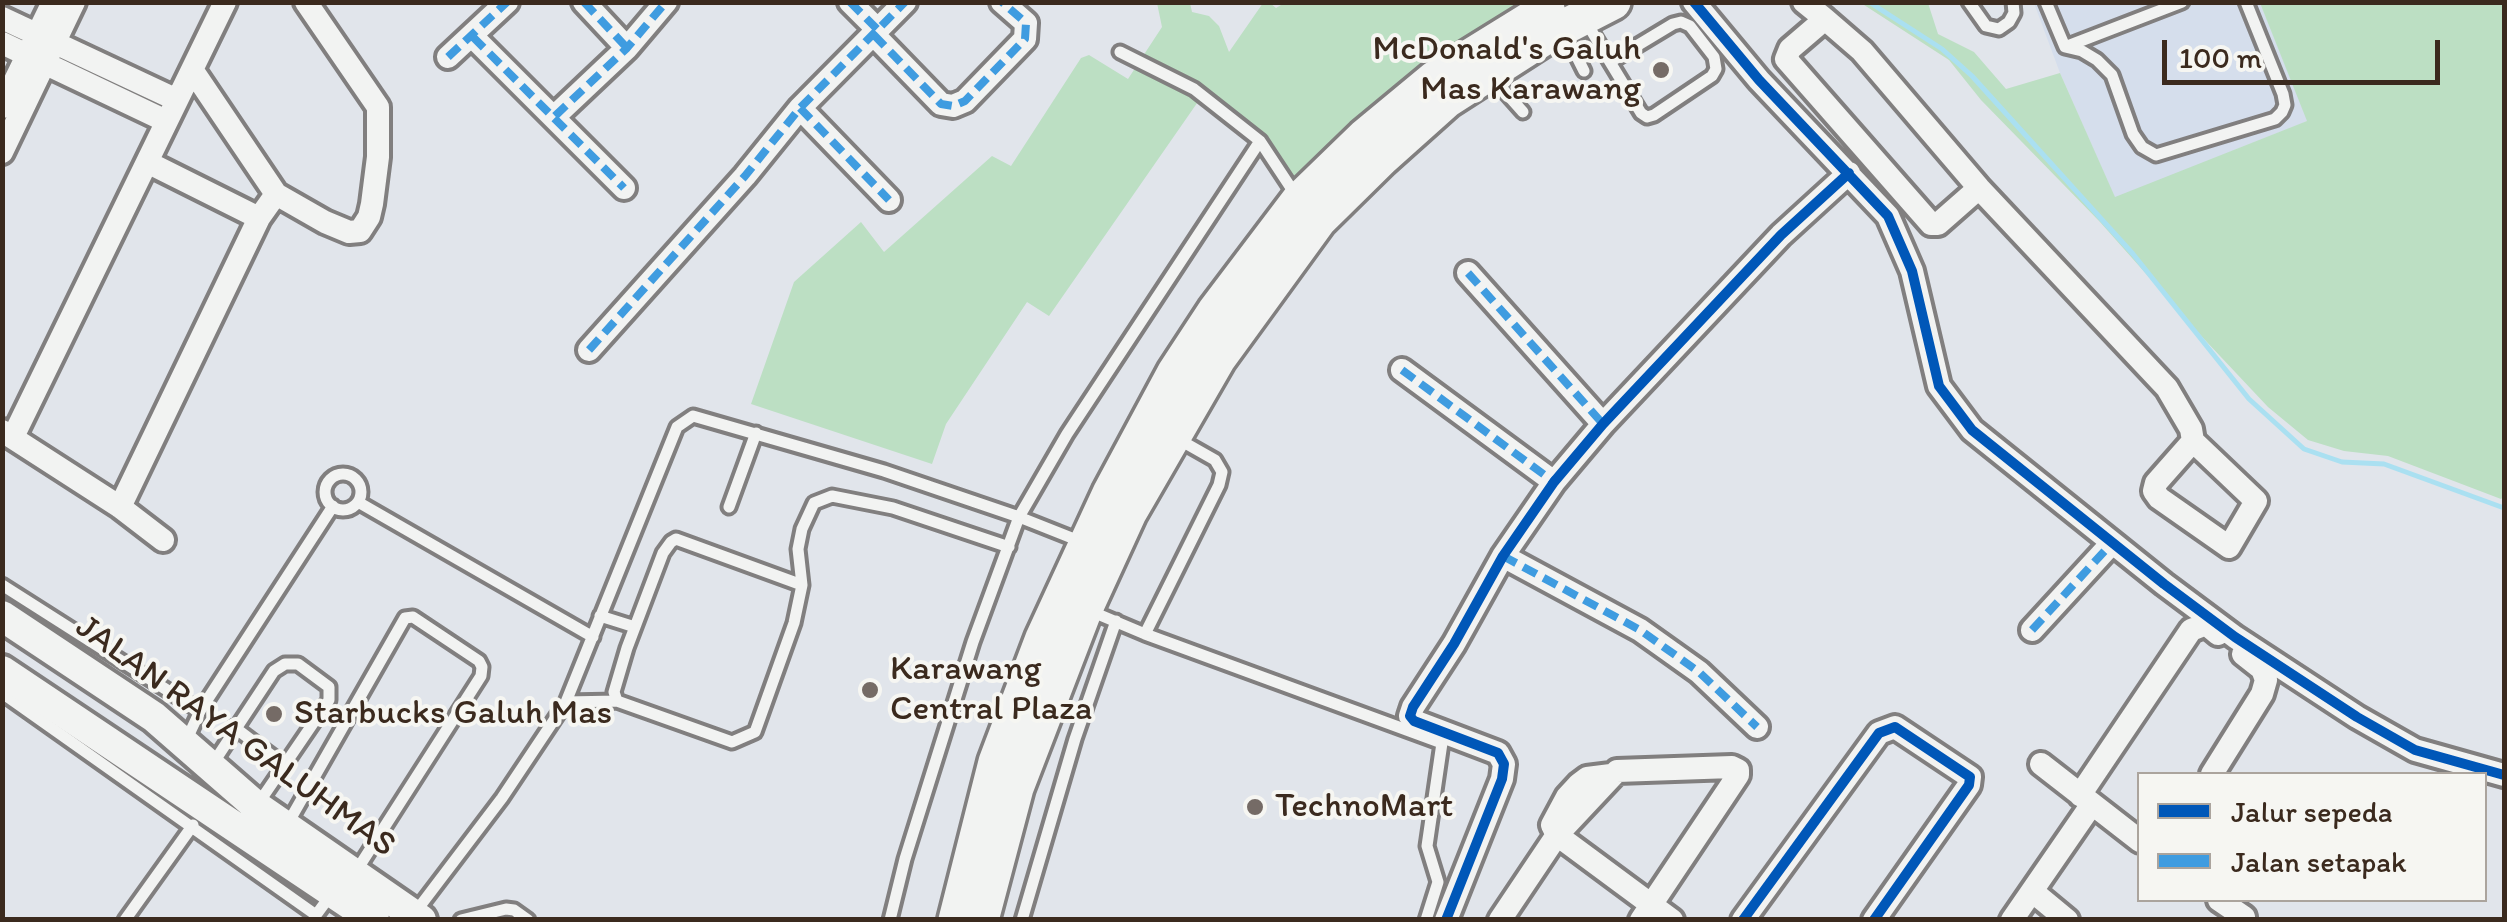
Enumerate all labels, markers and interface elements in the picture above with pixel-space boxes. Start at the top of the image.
scale bar [2167,20,2444,82]
place label: McDonald's Galuh Mas Karawang [1373,29,1641,111]
text: 100 m [2179,39,2262,76]
marker: McDonald's Galuh Mas Karawang [1650,59,1672,81]
street label: JALAN RAYA GALUHMAS [67,607,403,867]
place label: Karawang Central Plaza [890,649,1092,731]
marker: Karawang Central Plaza [859,679,881,701]
place label: Starbucks Galuh Mas [294,693,612,735]
marker: Starbucks Galuh Mas [263,703,285,725]
legend [2137,772,2487,902]
place label: TechnoMart [1275,786,1453,828]
text: Jalur sepeda [2231,793,2393,830]
marker: TechnoMart [1244,796,1266,818]
text: Jalan setapak [2231,843,2407,880]

